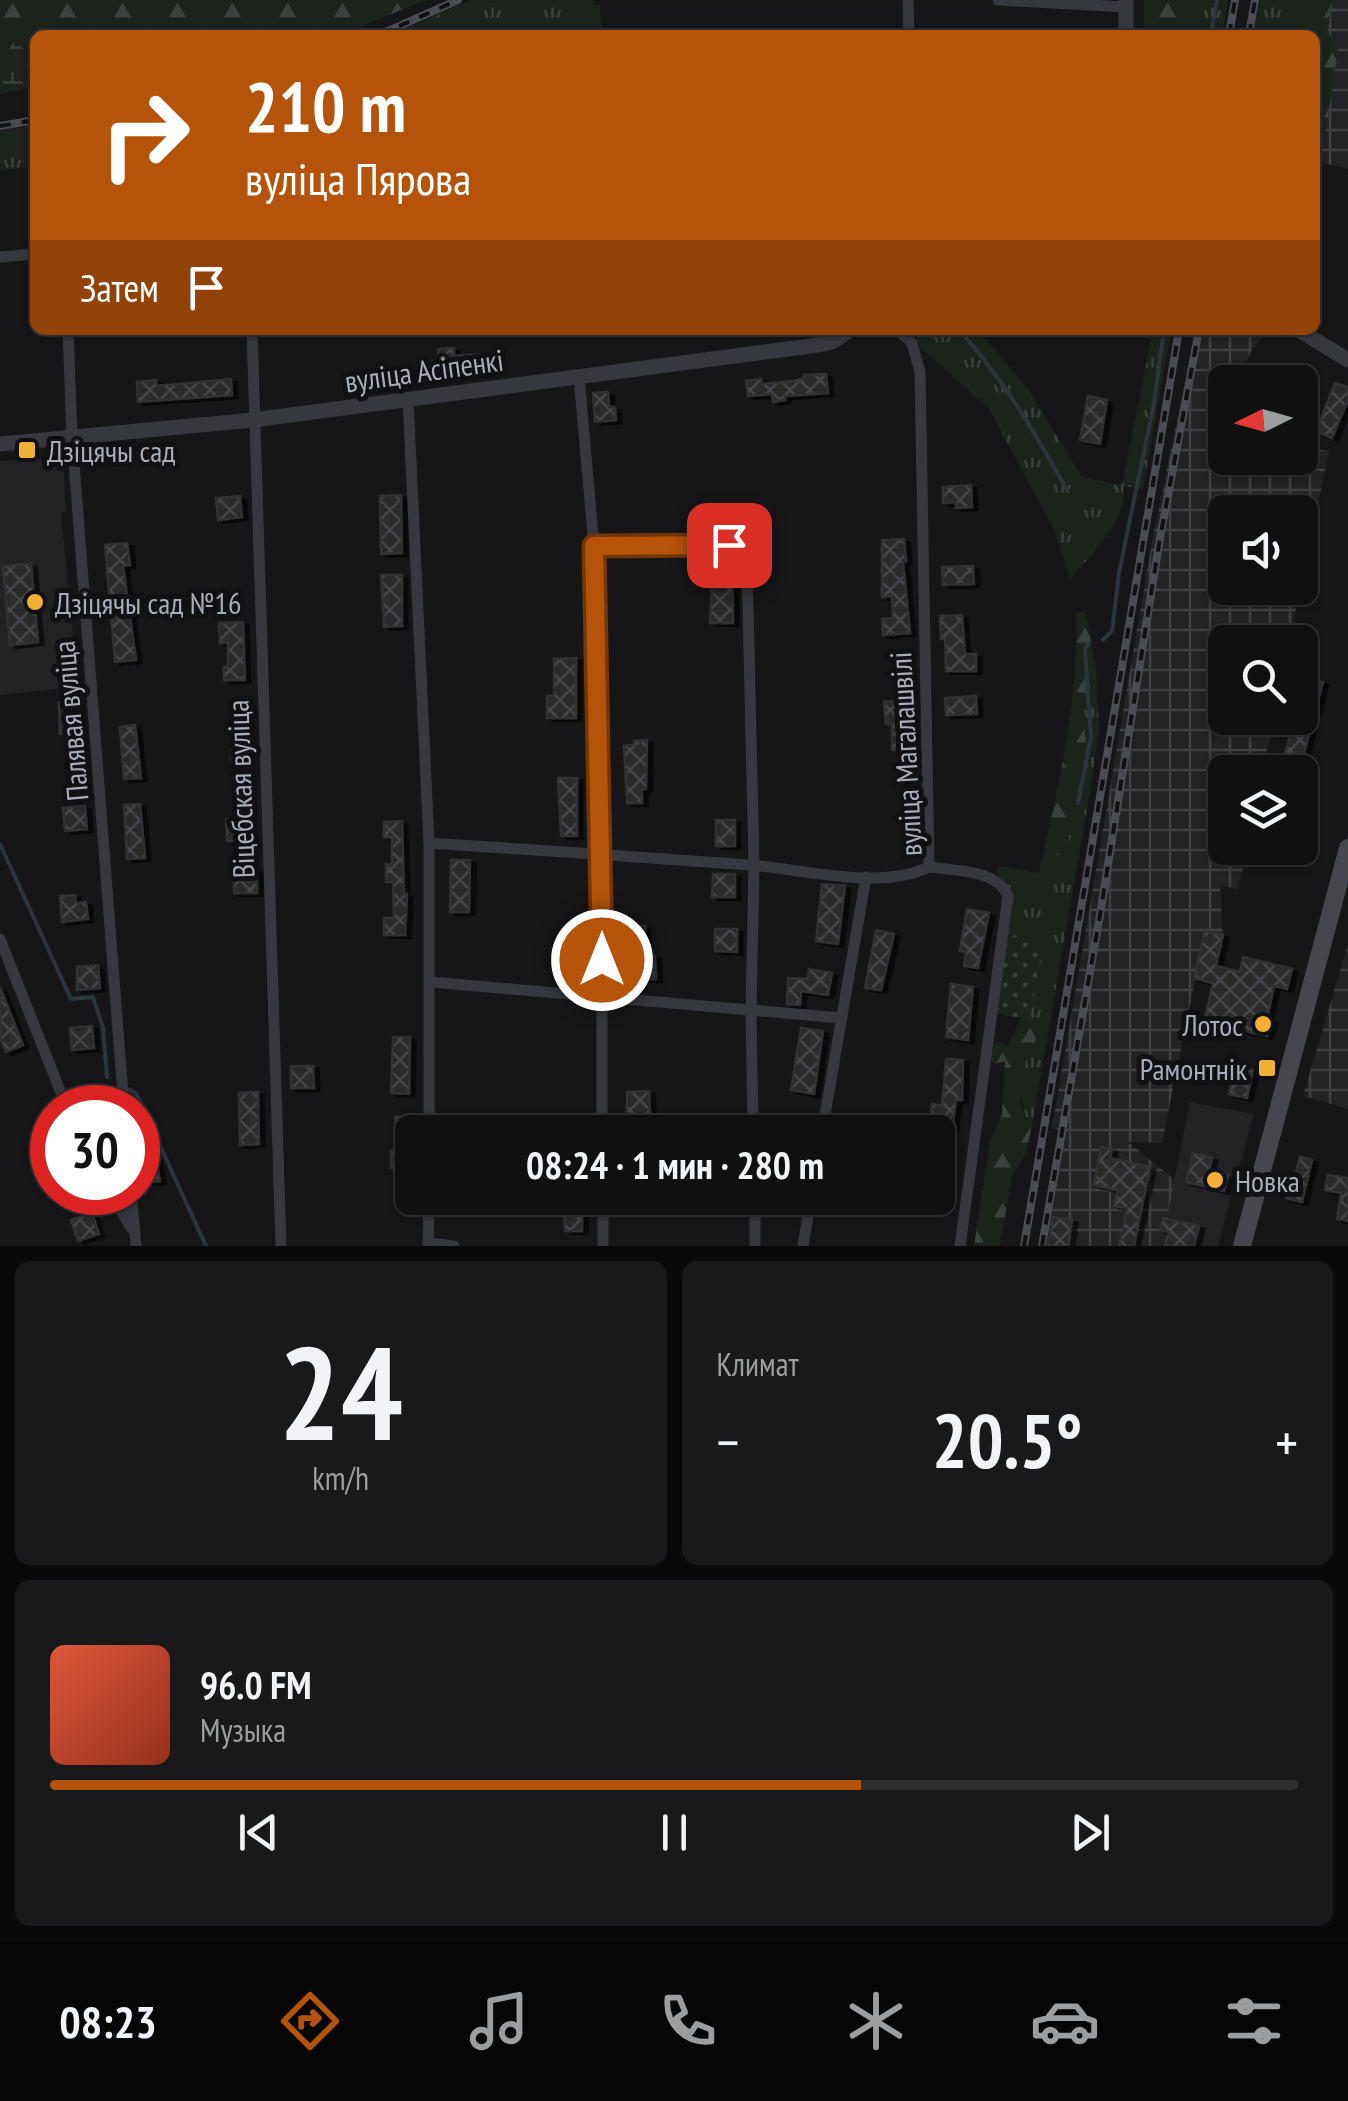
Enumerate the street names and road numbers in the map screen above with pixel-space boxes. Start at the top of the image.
street label: вуліца Асіпенкі [342,340,506,400]
street label: Палявая вуліца [44,639,96,803]
street label: вуліца Магалашвілі [880,651,930,857]
street label: Віцебская вуліца [217,699,263,879]

